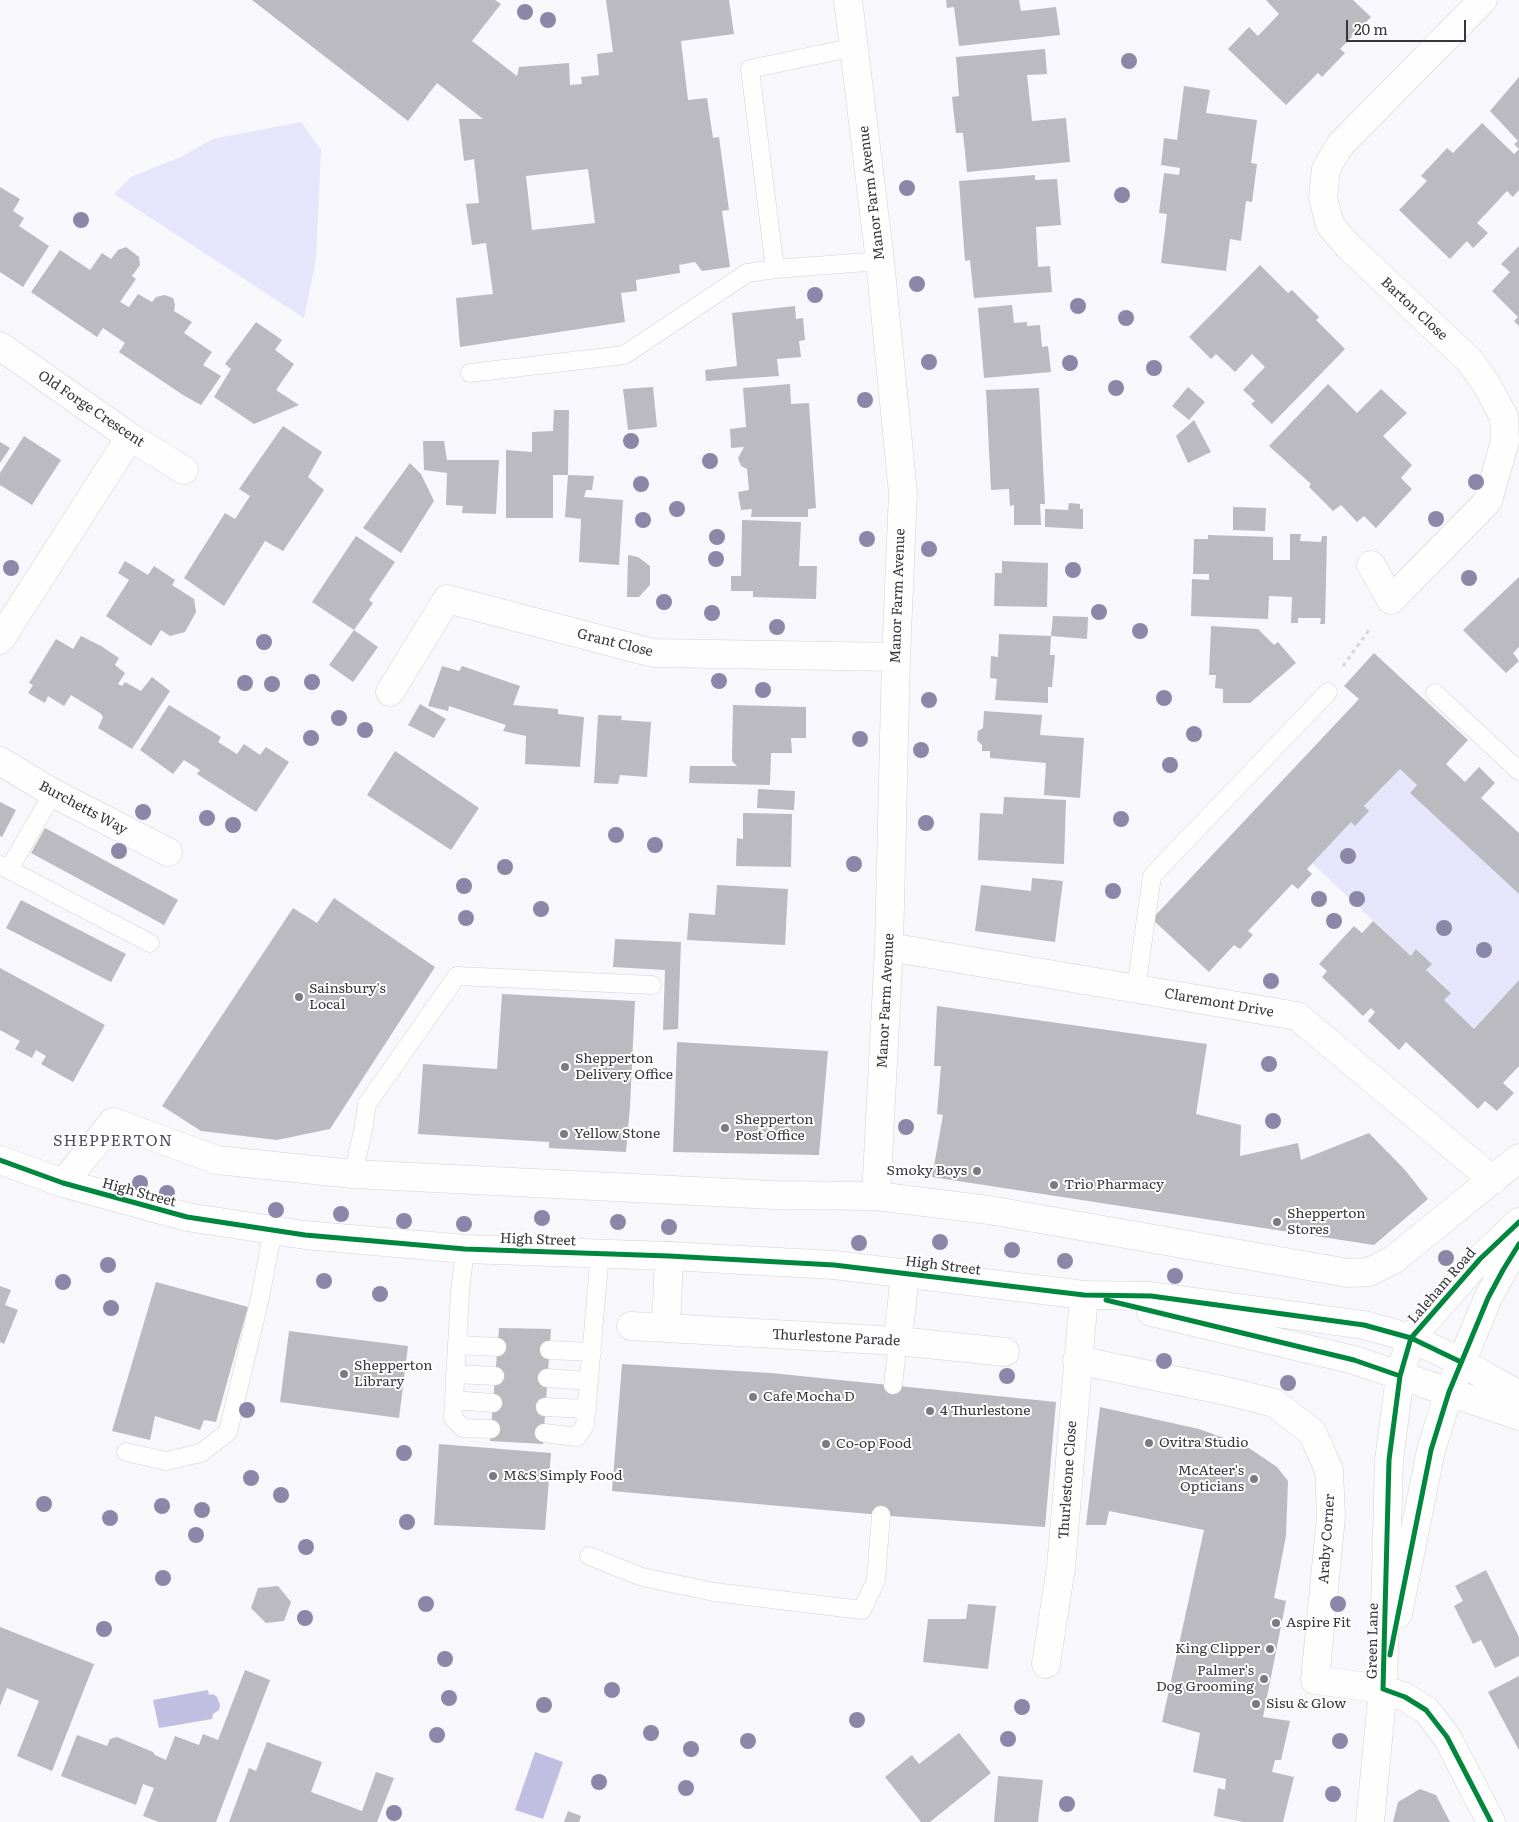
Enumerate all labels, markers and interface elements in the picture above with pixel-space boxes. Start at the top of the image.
scale bar [1349,10,1469,42]
text: 20 m [1354,17,1388,40]
street label: Manor Farm Avenue [855,125,889,261]
street label: Barton Close [1377,274,1451,344]
street label: Old Forge Crescent [35,367,147,451]
street label: Manor Farm Avenue [887,528,909,664]
street label: Grant Close [575,625,655,661]
street label: Burchetts Way [36,778,130,838]
street label: Manor Farm Avenue [874,933,898,1069]
place label: Sainsbury's Local [309,981,386,1014]
street label: Claremont Drive [1163,985,1275,1021]
marker: Sainsbury's Local [293,991,305,1003]
place label: Shepperton Delivery Office [575,1051,673,1084]
marker: Shepperton Delivery Office [559,1061,571,1073]
place label: Shepperton Post Office [735,1112,813,1144]
marker: Shepperton Post Office [719,1122,731,1134]
place label: Yellow Stone [574,1126,660,1142]
marker: Yellow Stone [558,1128,570,1140]
district label: SHEPPERTON [52,1131,174,1151]
place label: Smoky Boys [887,1163,967,1179]
marker: Smoky Boys [971,1165,983,1177]
street label: High Street [100,1175,178,1211]
place label: Trio Pharmacy [1064,1177,1164,1193]
marker: Trio Pharmacy [1048,1179,1060,1191]
place label: Shepperton Stores [1287,1206,1365,1238]
marker: Shepperton Stores [1271,1216,1283,1228]
street label: High Street [500,1230,576,1250]
street label: Laleham Road [1404,1245,1480,1327]
street label: High Street [904,1253,982,1279]
street label: Thurlestone Parade [771,1326,901,1350]
place label: Shepperton Library [354,1358,432,1390]
marker: Shepperton Library [338,1368,350,1380]
place label: Cafe Mocha D [763,1389,855,1405]
marker: Cafe Mocha D [747,1391,759,1403]
place label: 4 Thurlestone [940,1403,1031,1419]
marker: 4 Thurlestone [924,1405,936,1417]
street label: Thurlestone Close [1055,1420,1081,1540]
place label: Ovitra Studio [1159,1435,1248,1451]
place label: Co-op Food [836,1436,911,1452]
marker: Ovitra Studio [1143,1437,1155,1449]
marker: Co-op Food [820,1438,832,1450]
place label: McAteer's Opticians [1178,1463,1244,1495]
place label: M&S Simply Food [503,1468,623,1484]
marker: M&S Simply Food [487,1470,499,1482]
marker: McAteer's Opticians [1248,1473,1260,1485]
street label: Araby Corner [1315,1493,1339,1585]
street label: Green Lane [1364,1603,1382,1679]
place label: Aspire Fit [1286,1615,1351,1631]
marker: Aspire Fit [1270,1617,1282,1629]
place label: King Clipper [1175,1641,1260,1657]
marker: King Clipper [1264,1643,1276,1655]
place label: Palmer's Dog Grooming [1156,1663,1254,1695]
marker: Palmer's Dog Grooming [1258,1673,1270,1685]
place label: Sisu & Glow [1266,1696,1346,1712]
marker: Sisu & Glow [1250,1698,1262,1710]

